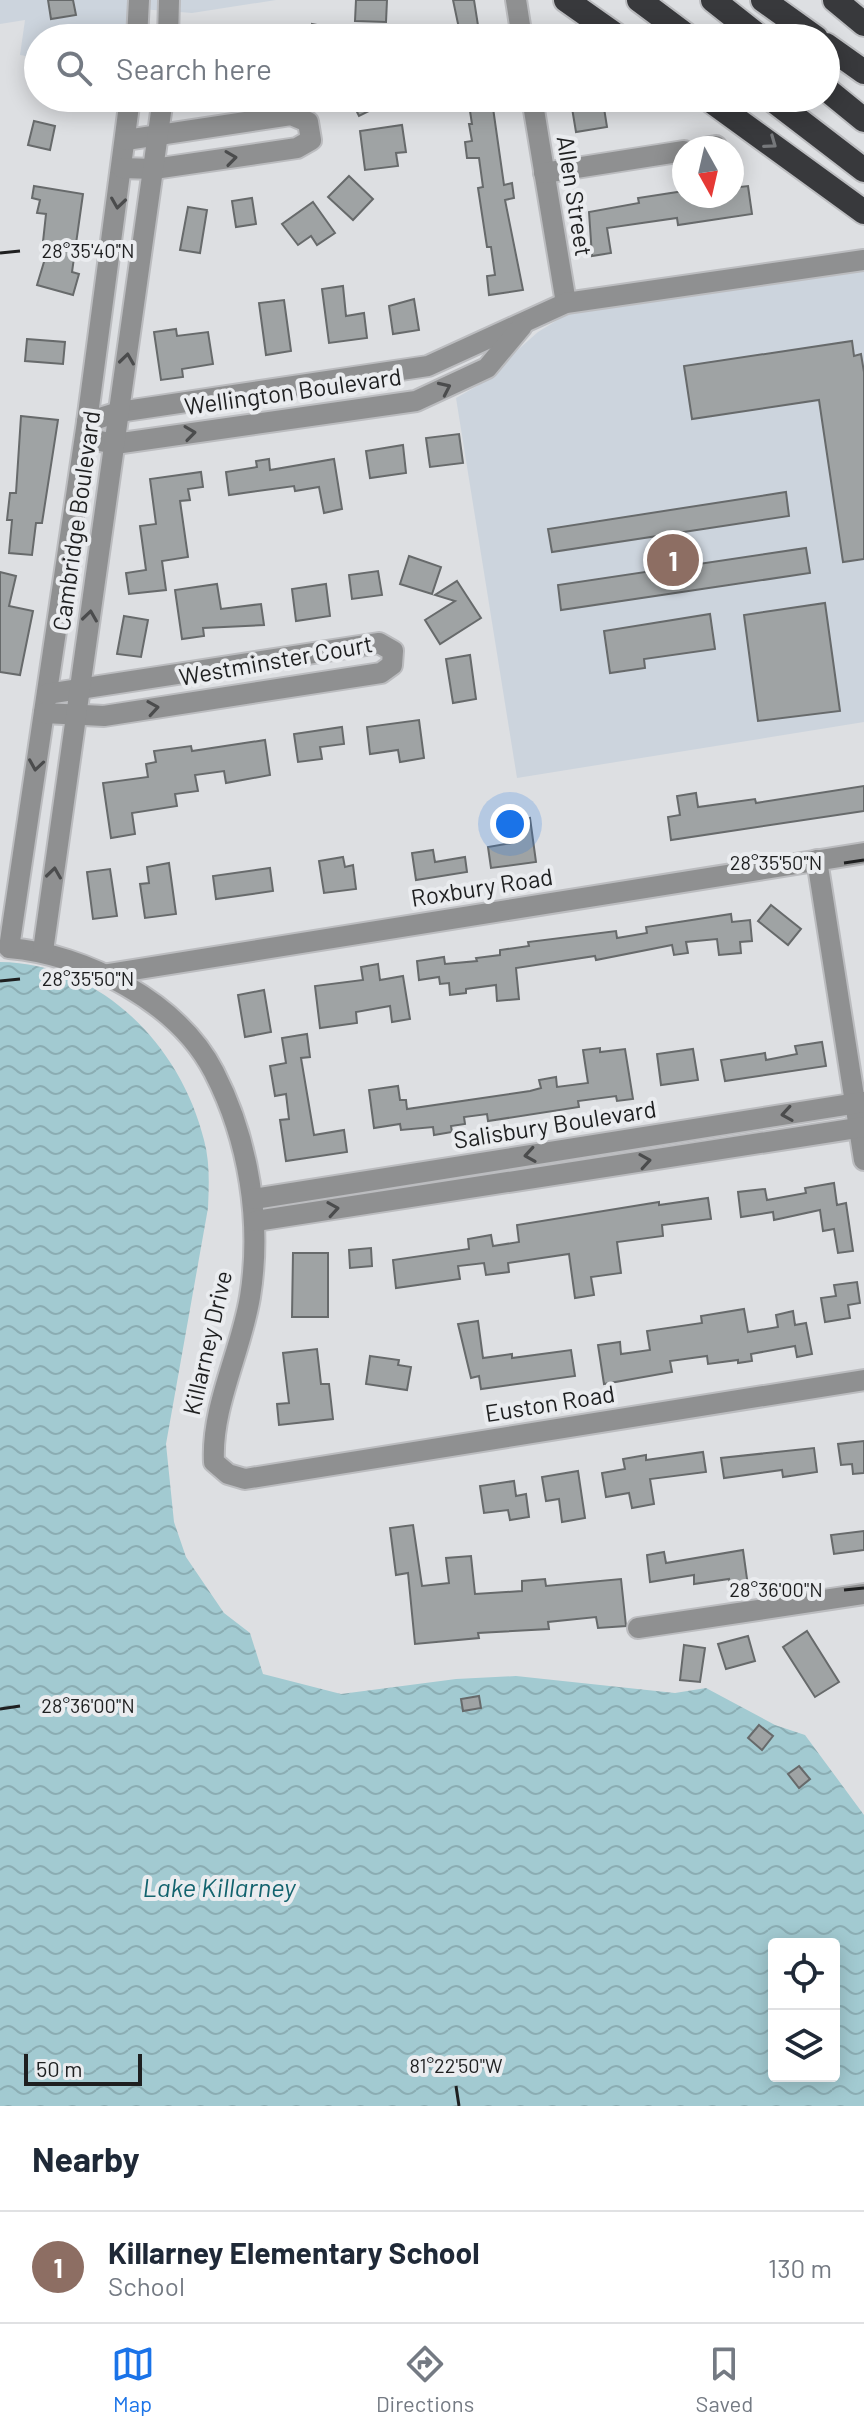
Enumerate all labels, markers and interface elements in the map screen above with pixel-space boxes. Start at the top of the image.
search box [24,24,840,112]
icon: search [52,46,96,90]
text: Search here [116,50,272,86]
street label: Allen Street [552,133,599,258]
one-way arrow [762,133,776,148]
north arrow [672,136,744,208]
one-way arrow [224,150,238,167]
one-way arrow [110,196,127,210]
text: 28°35'40"N [42,238,134,262]
one-way arrow [118,352,135,365]
street label: Wellington Boulevard [182,361,403,420]
one-way arrow [436,381,451,397]
street label: Cambridge Boulevard [46,409,105,633]
one-way arrow [183,425,197,442]
pin: 1 [647,530,699,590]
one-way arrow [81,609,98,623]
street label: Westminster Court [177,628,375,691]
one-way arrow [146,701,160,718]
one-way arrow [28,759,45,772]
your location [490,804,530,844]
text: 28°35'50"N [730,850,822,874]
street label: Roxbury Road [409,861,555,912]
one-way arrow [45,867,62,880]
text: 28°35'50"N [42,966,134,990]
street label: Salisbury Boulevard [451,1093,658,1154]
one-way arrow [780,1105,794,1122]
one-way arrow [523,1146,537,1163]
one-way arrow [638,1153,652,1170]
one-way arrow [326,1202,340,1219]
street label: Killarney Drive [176,1268,237,1418]
street label: Euston Road [483,1378,617,1427]
text: 28°36'00"N [729,1577,823,1601]
text: 28°36'00"N [41,1693,135,1717]
water label: Lake Killarney [142,1871,297,1902]
map controls [768,1938,840,2082]
button: locate [768,1938,840,2010]
button: layers [768,2010,840,2082]
scale bar [24,2050,142,2086]
text: 81°22'50"W [410,2053,503,2077]
text: 50 m [36,2055,82,2081]
text: Nearby [32,2138,140,2179]
text: Killarney Elementary School [108,2234,480,2270]
text: 1 [53,2252,63,2283]
text: 130 m [768,2252,832,2283]
text: School [108,2270,185,2301]
tab: Map [111,2342,155,2416]
tab: Directions [376,2342,474,2416]
tab: Saved [696,2342,753,2416]

